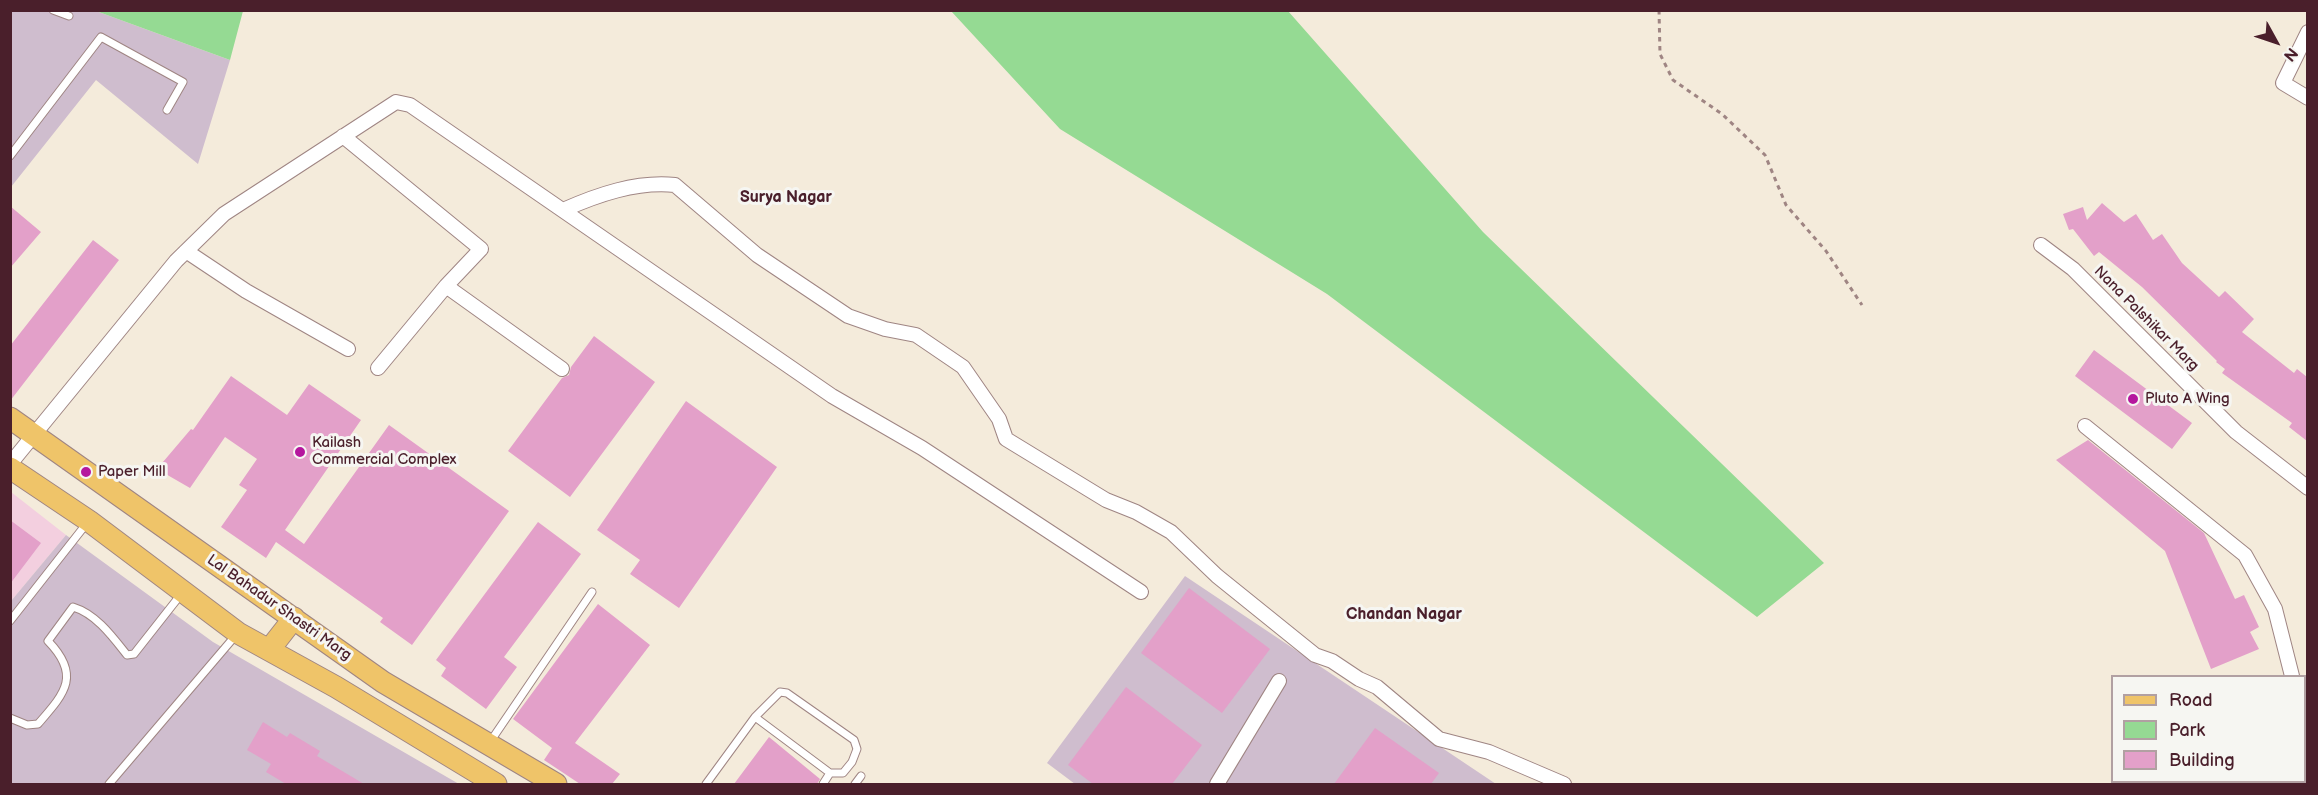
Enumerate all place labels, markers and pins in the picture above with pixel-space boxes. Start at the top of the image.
place label: Pluto A Wing [2145,390,2230,408]
marker: Pluto A Wing [2126,392,2140,406]
place label: Kailash Commercial Complex [312,434,457,469]
marker: Kailash Commercial Complex [293,445,307,459]
place label: Paper Mill [98,463,166,481]
marker: Paper Mill [79,465,93,479]

